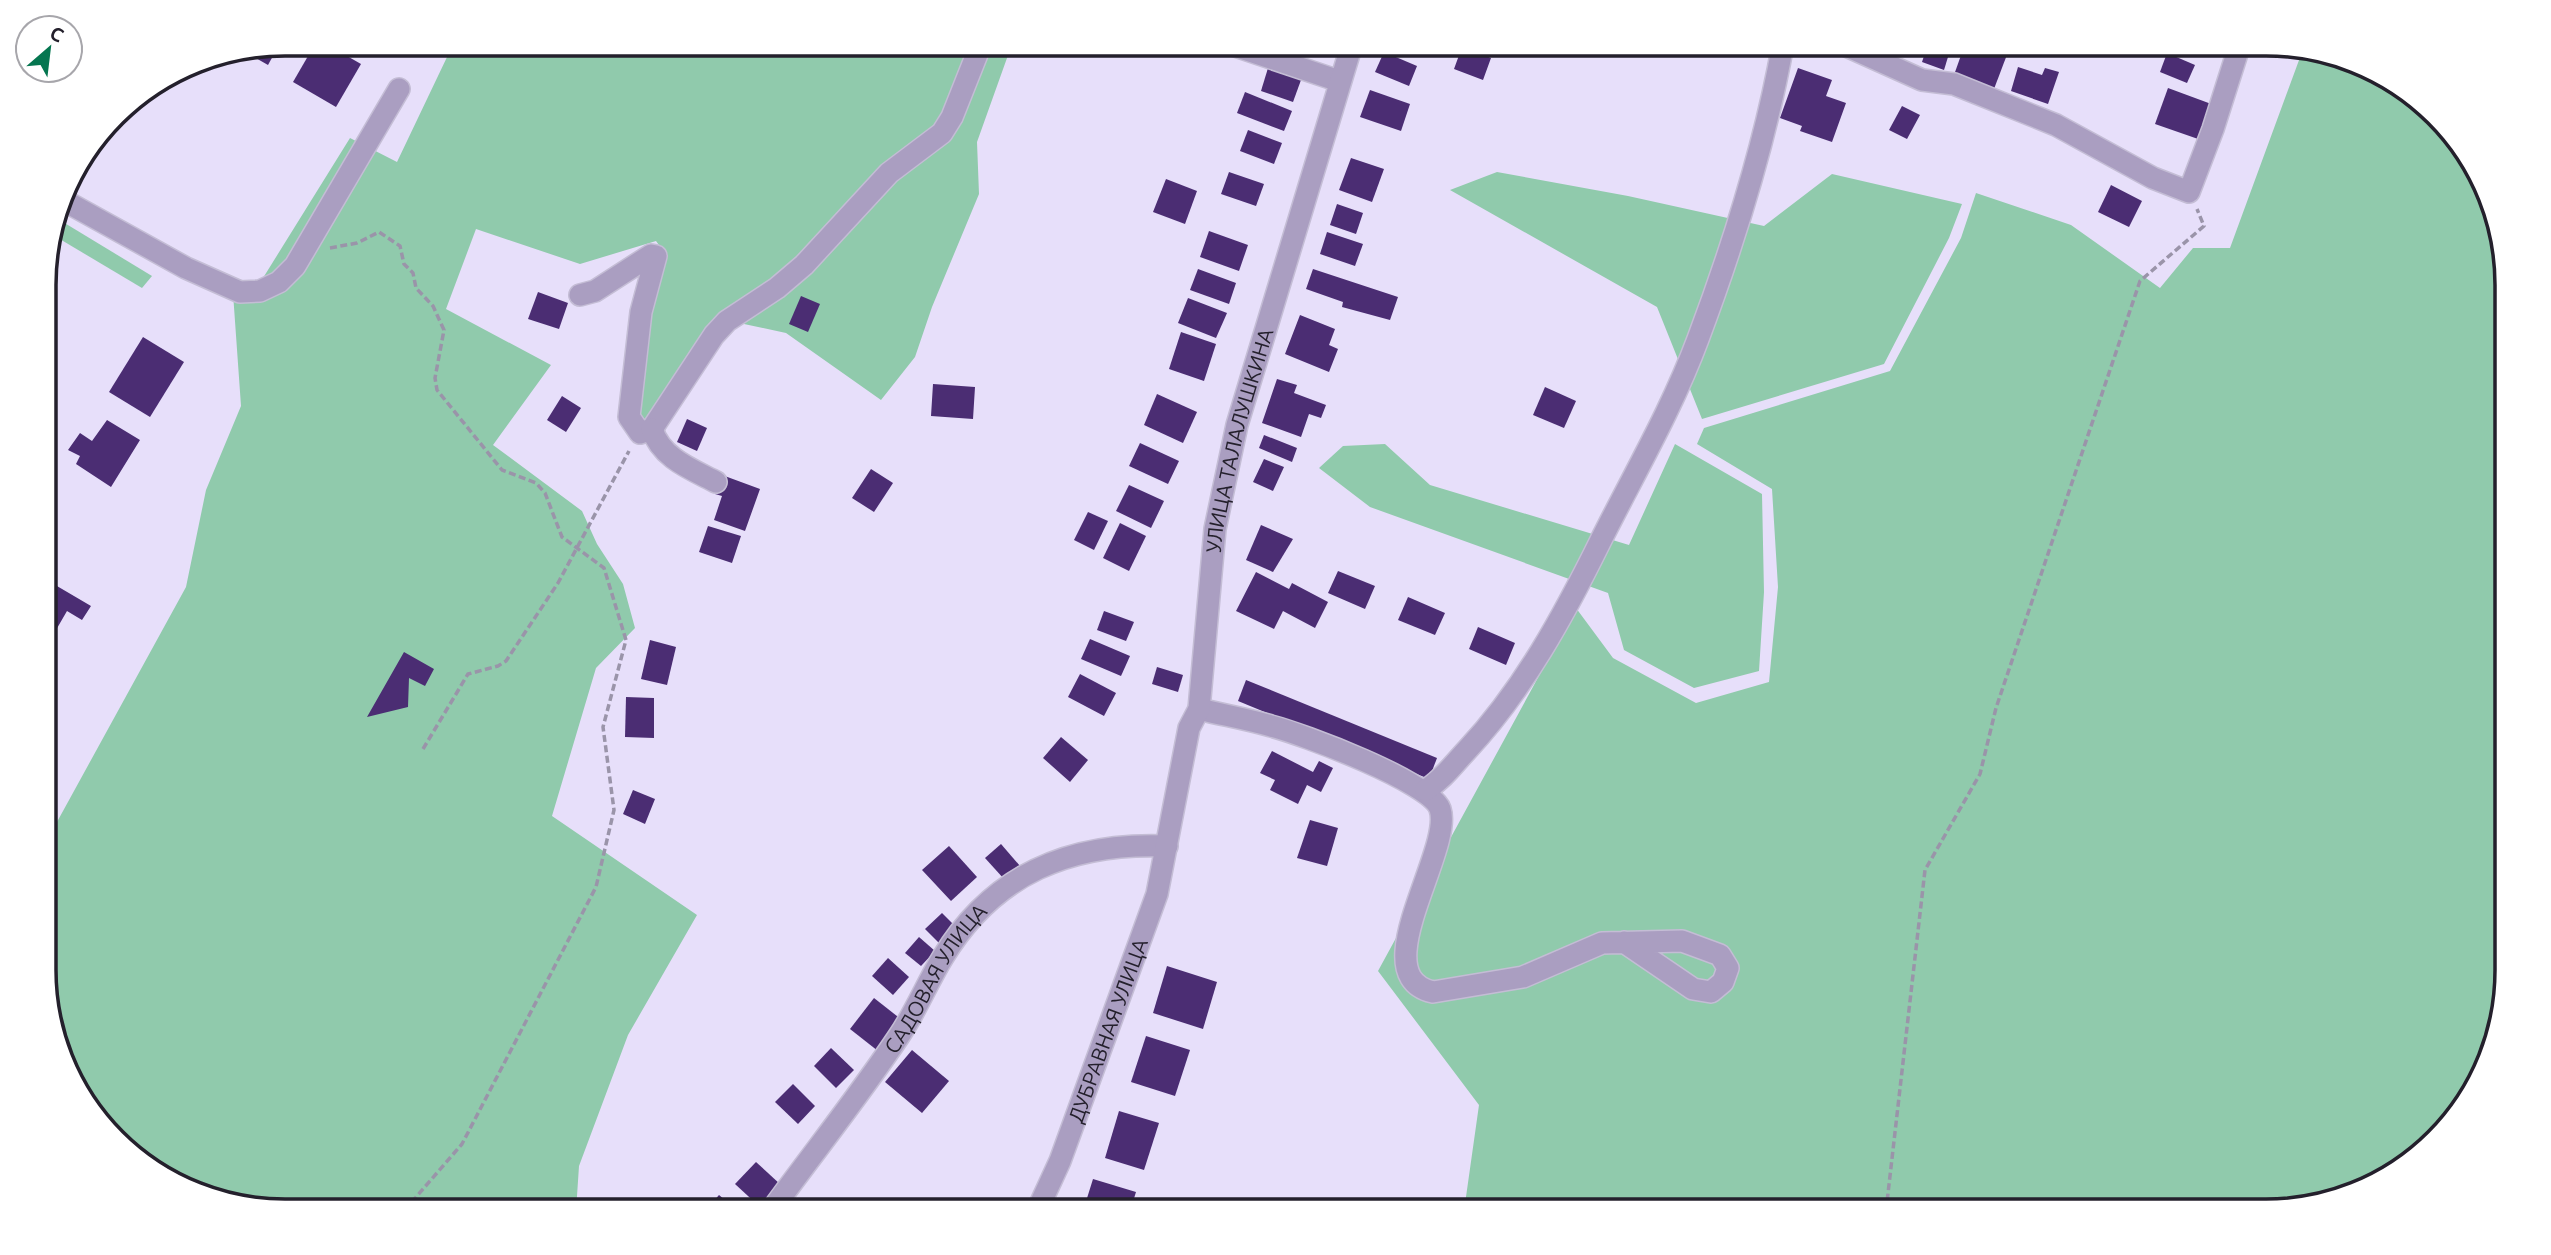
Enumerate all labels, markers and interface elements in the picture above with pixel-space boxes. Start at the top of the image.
north arrow [14,14,84,84]
text: С [46,21,68,47]
street label: УЛИЦА ТАЛАЛУШКИНА [1201,325,1278,553]
street label: САДОВАЯ УЛИЦА [879,898,991,1058]
street label: ДУБРАВНАЯ УЛИЦА [1063,935,1152,1126]

